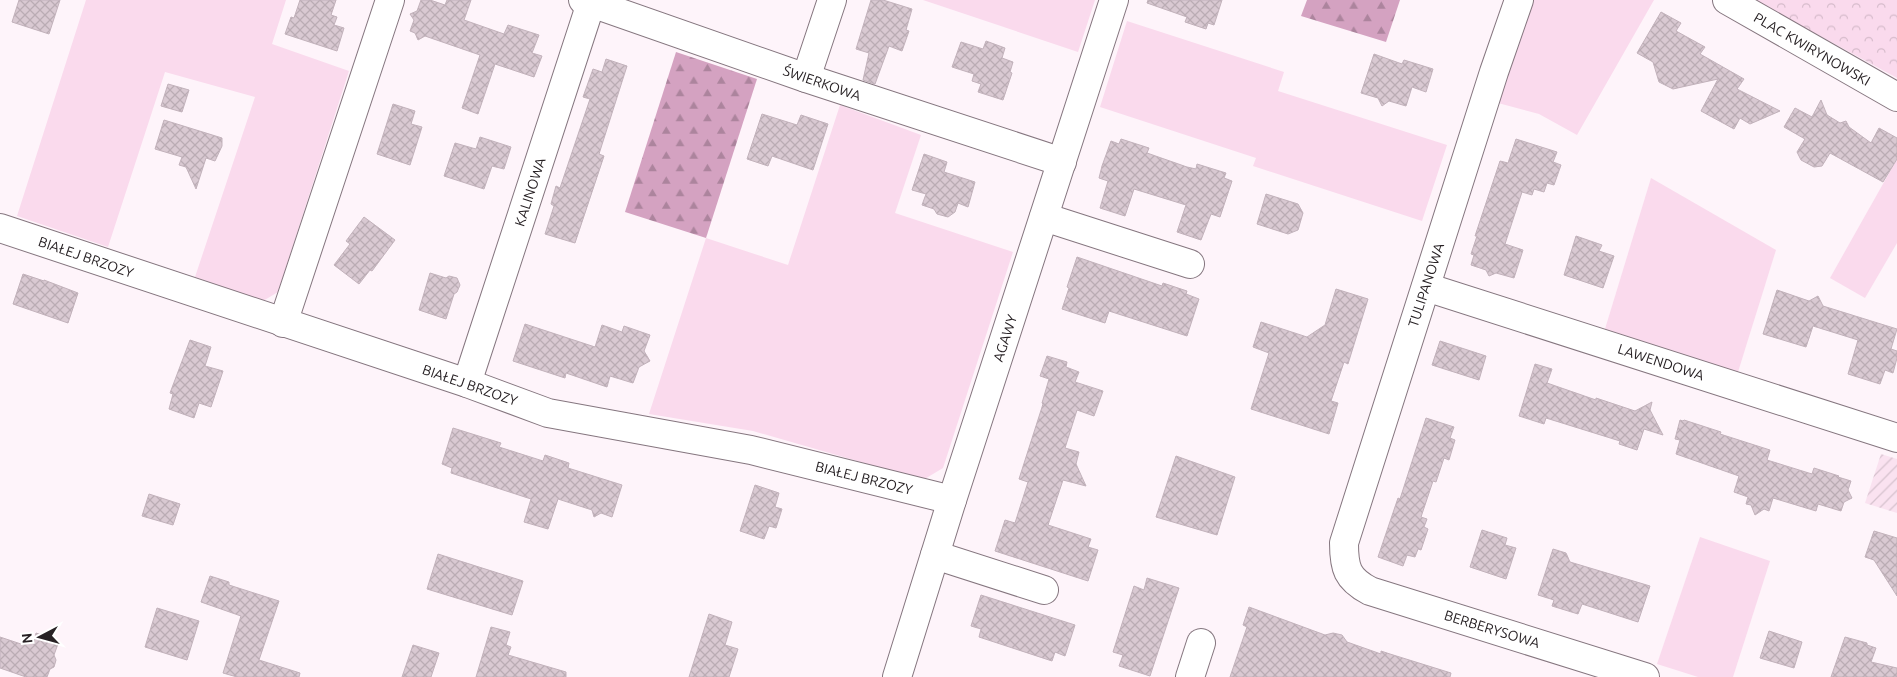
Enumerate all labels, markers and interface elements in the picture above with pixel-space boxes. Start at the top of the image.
street label: PLAC KWIRYNOWSKI [1751,9,1873,89]
street label: ŚWIERKOWA [781,61,863,104]
street label: KALINOWA [511,156,549,228]
street label: BIAŁEJ BRZOZY [36,233,136,281]
street label: TULIPANOWA [1405,241,1447,329]
street label: AGAWY [990,312,1020,364]
street label: LAWENDOWA [1616,341,1706,383]
street label: BIAŁEJ BRZOZY [420,361,520,409]
street label: BIAŁEJ BRZOZY [814,458,914,498]
street label: BERBERYSOWA [1442,607,1542,651]
north arrow [15,612,65,662]
text: N [19,632,36,644]

